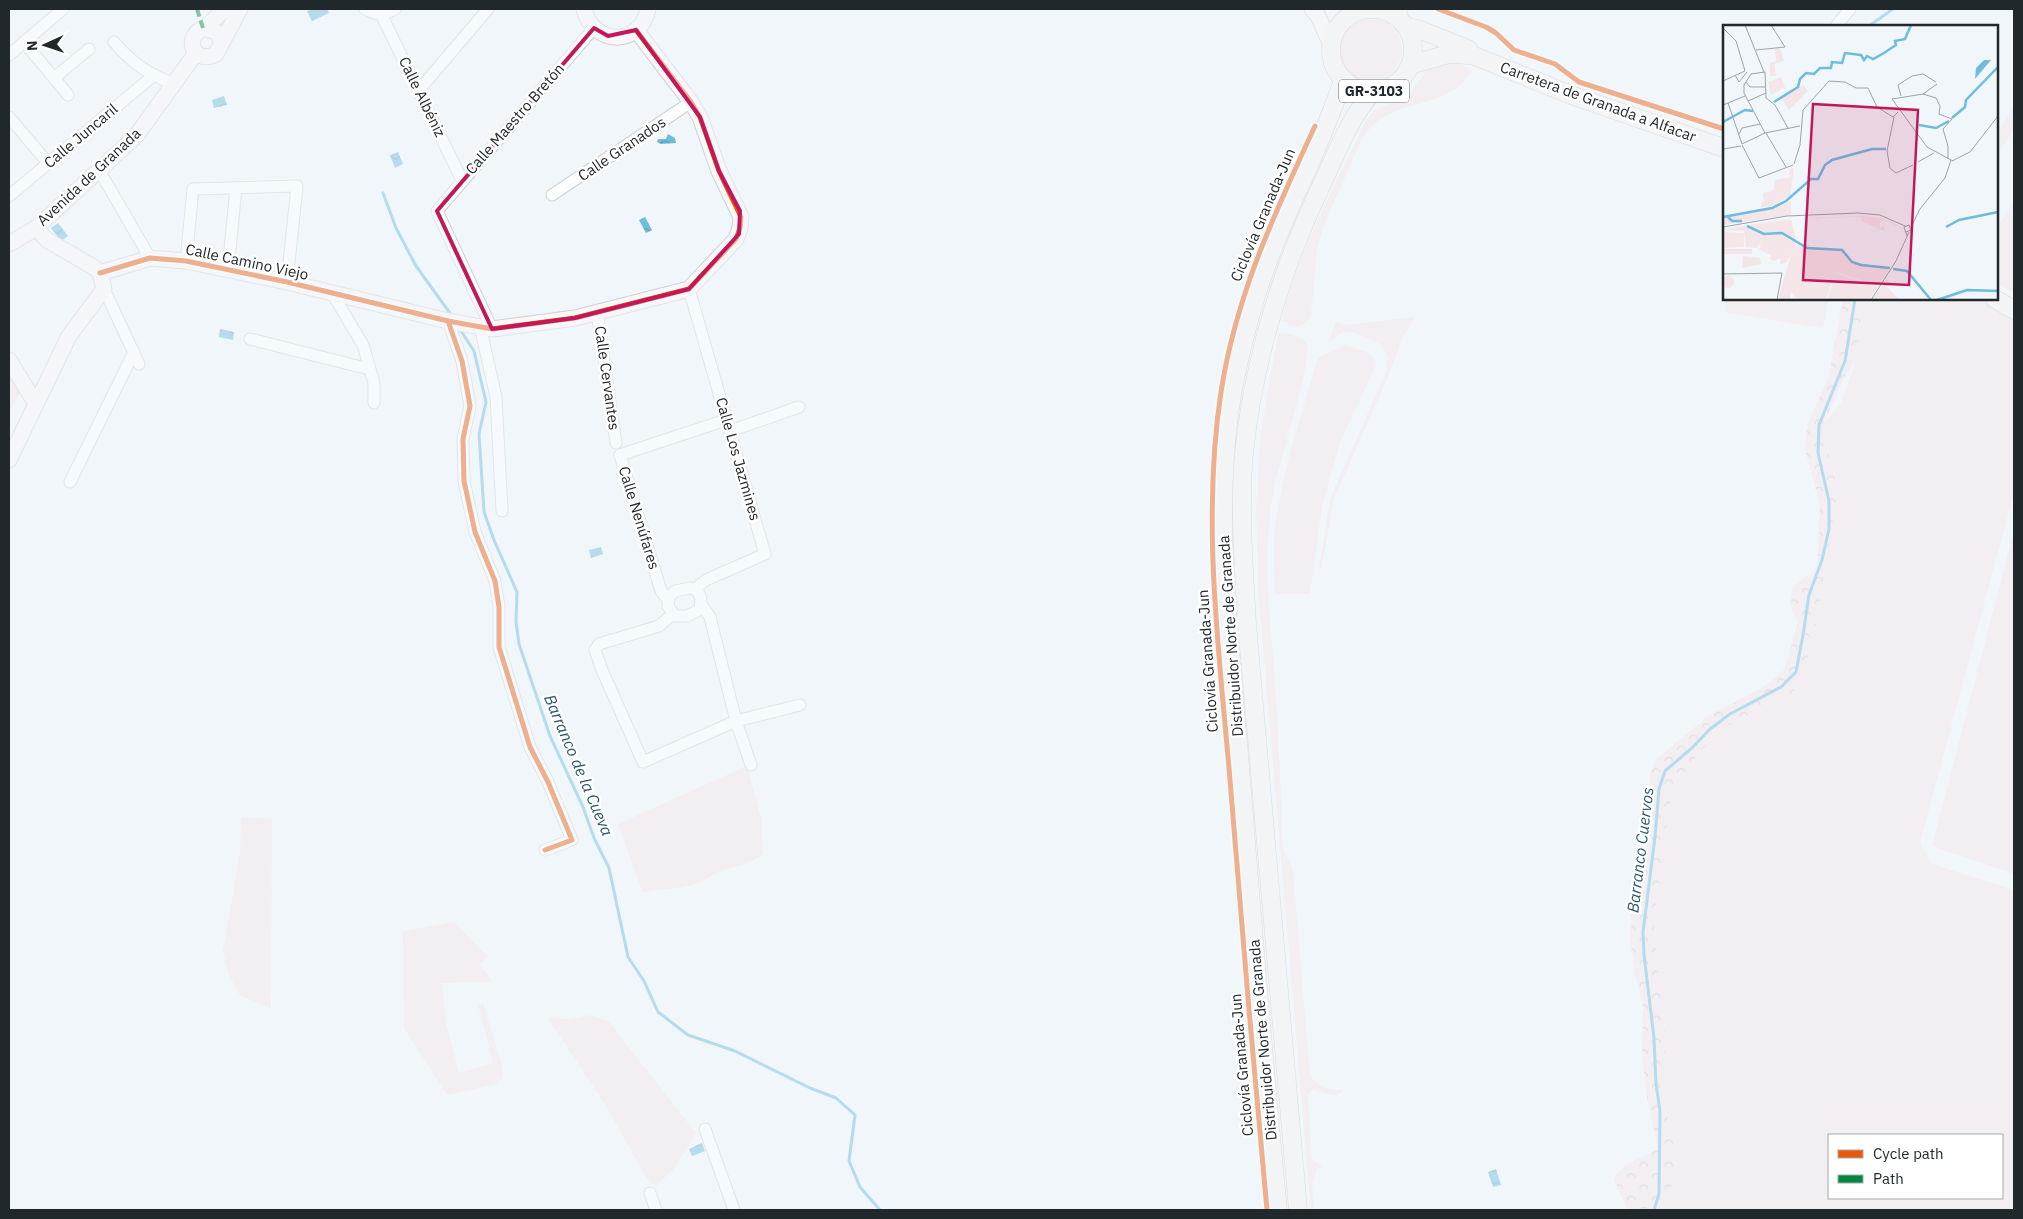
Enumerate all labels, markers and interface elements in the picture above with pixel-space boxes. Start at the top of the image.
north arrow [20,20,70,70]
inset map [1723,25,1998,300]
text: N [23,40,41,51]
street label: Calle Albéniz [395,53,450,140]
street label: Carretera de Granada a Alfacar [1498,57,1699,146]
street label: Calle Maestro Bretón [461,59,568,178]
road number: GR-3103 [1339,80,1409,102]
street label: Calle Juncaril [40,99,122,172]
street label: Calle Granados [574,112,669,185]
street label: Avenida de Granada [33,124,144,230]
street label: Ciclovía Granada-Jun [1226,145,1299,284]
street label: Calle Camino Viejo [184,239,310,284]
street label: Calle Cervantes [591,325,624,431]
street label: Calle Los Jazmines [712,395,765,523]
street label: Calle Nenúfares [615,464,664,572]
street label: Distribuidor Norte de Granada [1214,535,1247,737]
street label: Ciclovía Granada-Jun [1193,589,1222,733]
water label: Barranco de la Cueva [540,691,618,839]
water label: Barranco Cuervos [1622,786,1658,914]
street label: Distribuidor Norte de Granada [1244,939,1281,1141]
street label: Ciclovía Granada-Jun [1226,993,1257,1137]
legend [1828,1134,2003,1199]
text: Cycle path [1873,1144,1944,1163]
text: Path [1873,1169,1904,1188]

